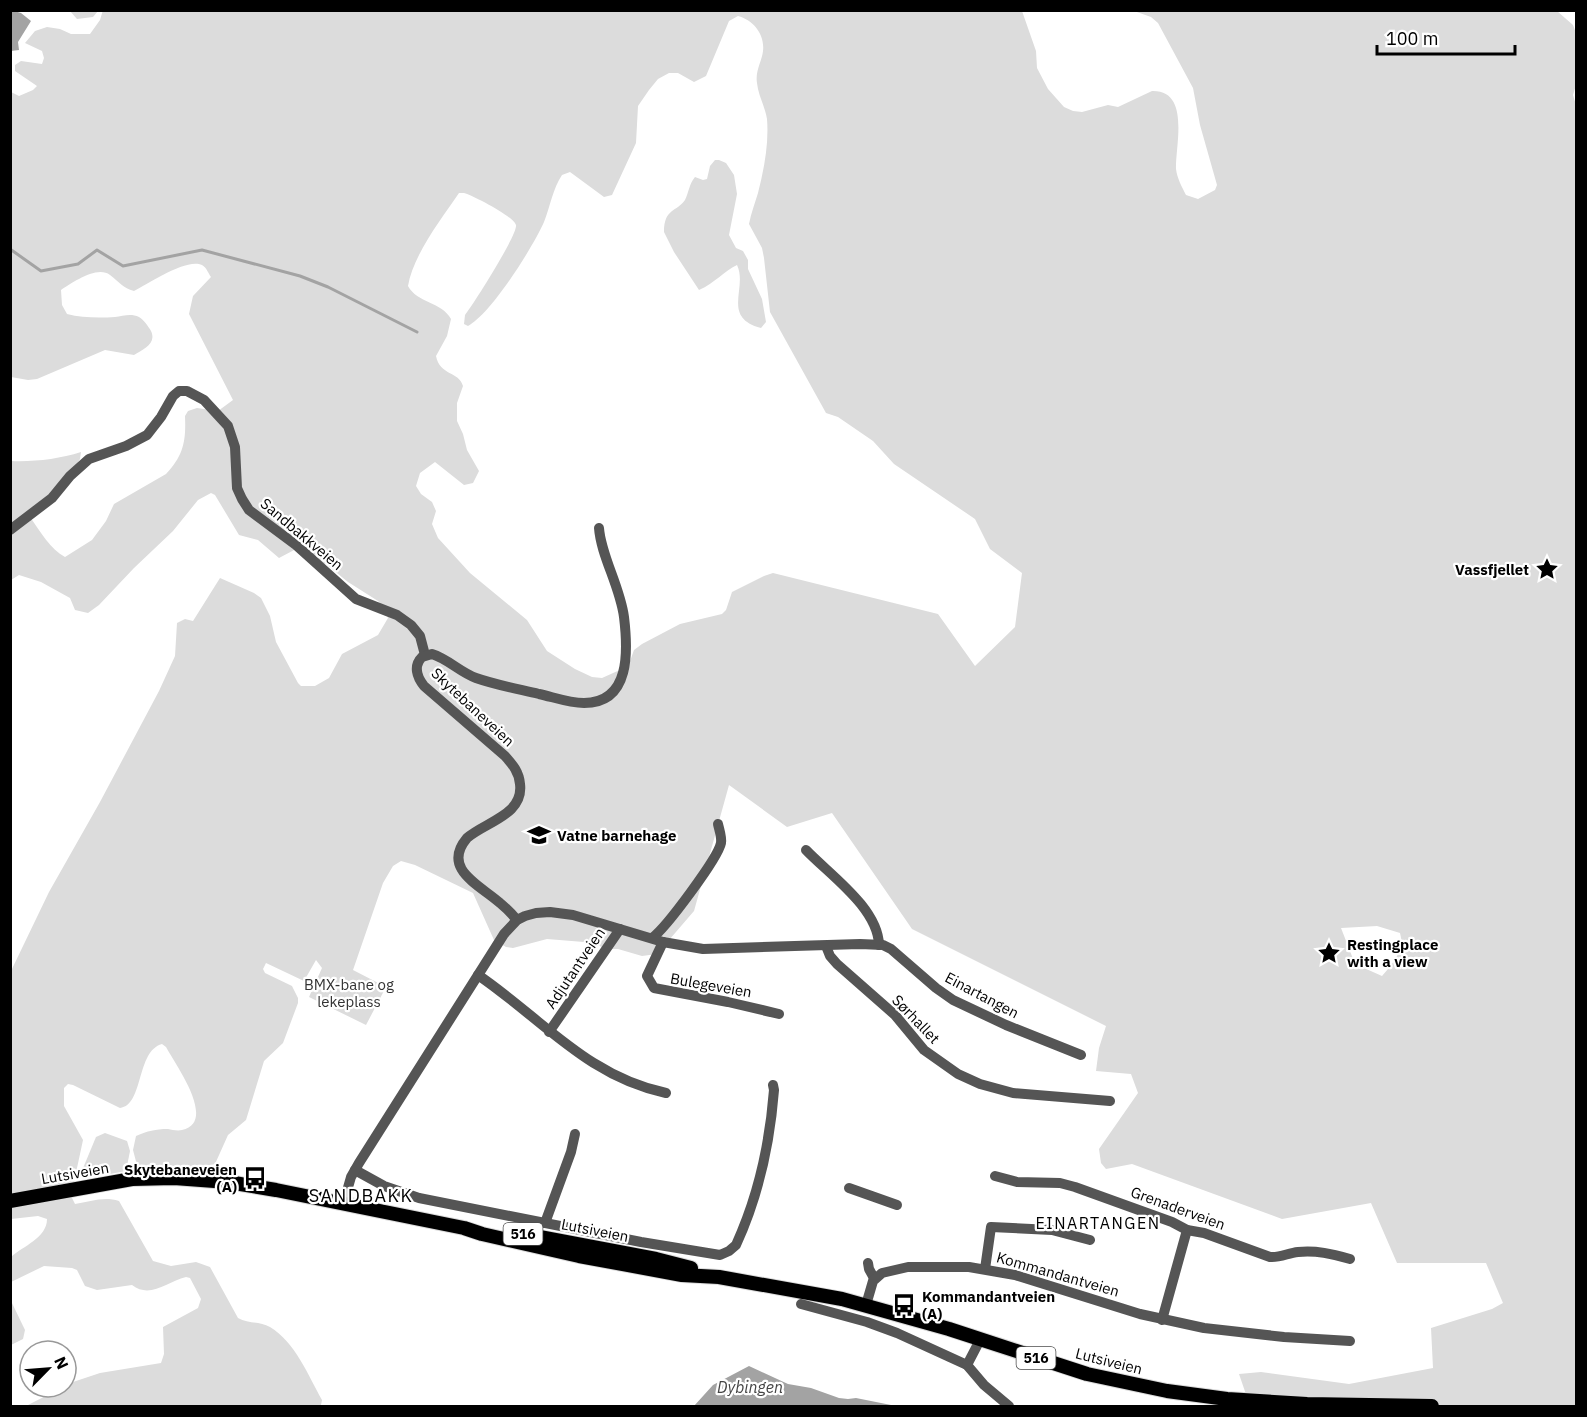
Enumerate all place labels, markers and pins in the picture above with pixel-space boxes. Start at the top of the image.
place icon: Vassfjellet [1534,556,1560,582]
place label: Vassfjellet [1455,560,1529,579]
school or university icon: Vatne barnehage [526,822,552,848]
place label: Vatne barnehage [557,826,676,845]
place label: Restingplace with a view [1347,935,1438,971]
place icon: Restingplace with a view [1316,940,1342,966]
place label: Skytebaneveien (A) [124,1160,237,1196]
bus stop icon: Skytebaneveien (A) [242,1165,268,1191]
place label: Kommandantveien (A) [922,1287,1055,1323]
bus stop icon: Kommandantveien (A) [891,1292,917,1318]

